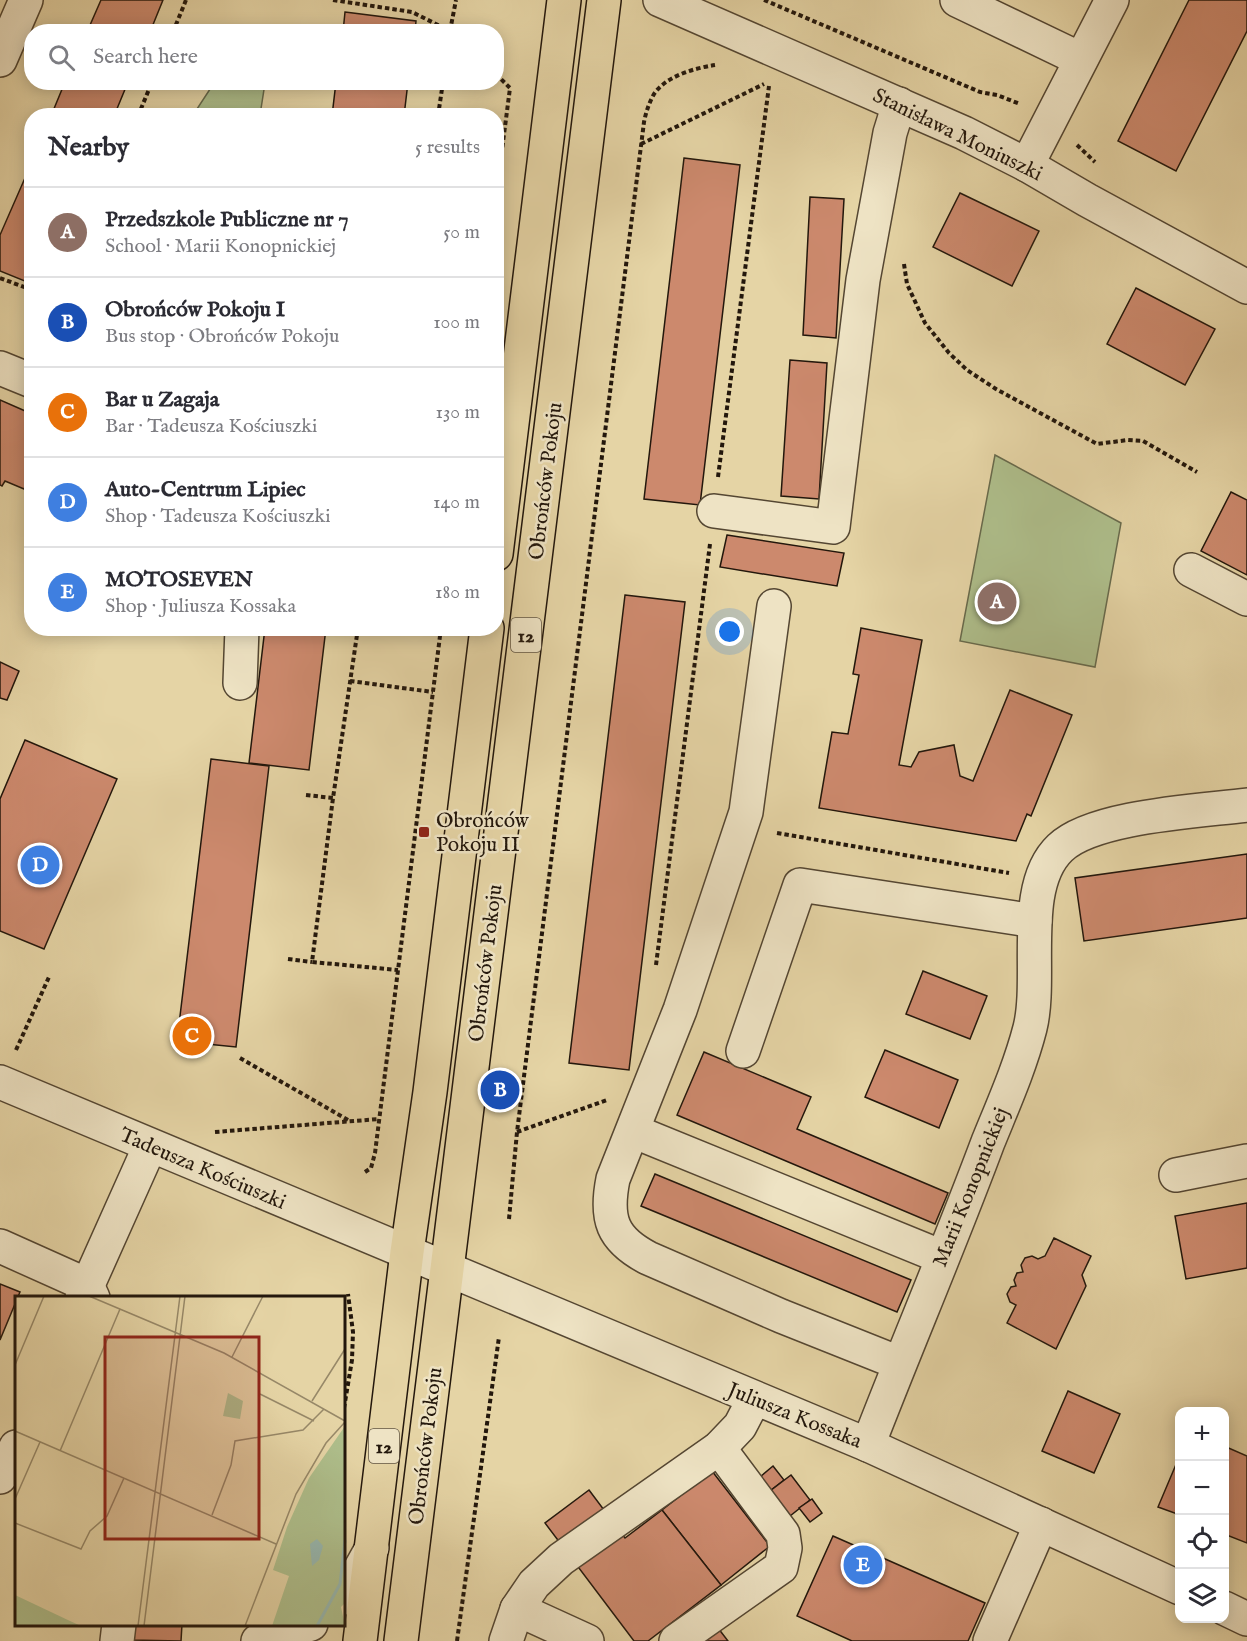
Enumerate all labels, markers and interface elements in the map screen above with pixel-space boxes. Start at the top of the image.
search box [24,24,504,90]
icon: search [45,41,78,74]
text: Search here [93,43,198,71]
street label: Stanisława Moniuszki [868,83,1047,188]
text: Nearby [48,131,129,164]
text: 5 results [415,135,480,160]
text: Przedszkole Publiczne nr 7 [105,206,349,234]
text: A [61,220,74,245]
text: 50 m [443,220,480,245]
text: School · Marii Konopnickiej [105,234,336,259]
text: Obrońców Pokoju I [105,296,285,324]
text: B [61,310,74,335]
text: 100 m [433,310,480,335]
text: Bus stop · Obrońców Pokoju [105,324,339,349]
text: Bar u Zagaja [105,386,219,414]
text: C [60,400,75,425]
text: 130 m [435,400,480,425]
street label: Obrońców Pokoju [523,401,570,561]
text: Bar · Tadeusza Kościuszki [105,414,317,439]
text: Auto-Centrum Lipiec [105,476,306,504]
text: D [59,490,76,515]
text: 140 m [433,490,480,515]
text: Shop · Tadeusza Kościuszki [105,504,331,529]
text: MOTOSEVEN [105,566,253,594]
text: E [61,580,74,605]
text: 180 m [435,580,480,605]
pin: A [978,580,1016,624]
text: Shop · Juliusza Kossaka [105,594,296,619]
your location [715,617,744,646]
road number: 12 [511,618,541,652]
place label: Obrońców Pokoju II [436,808,530,859]
marker: Obrońców Pokoju II [417,825,431,839]
pin: D [20,842,60,888]
street label: Obrońców Pokoju [463,883,510,1043]
pin: C [172,1014,212,1058]
pin: B [480,1068,520,1112]
street label: Marii Konopnickiej [927,1104,1016,1271]
street label: Tadeusza Kościuszki [115,1122,290,1217]
inset map [15,1296,345,1626]
street label: Obrońców Pokoju [403,1366,450,1526]
street label: Juliusza Kossaka [722,1376,866,1456]
map controls [1175,1407,1229,1623]
button: + [1175,1407,1229,1461]
road number: 12 [369,1429,399,1463]
button: − [1175,1461,1229,1515]
button: locate [1175,1515,1229,1569]
pin: E [844,1542,882,1588]
button: layers [1175,1569,1229,1623]

